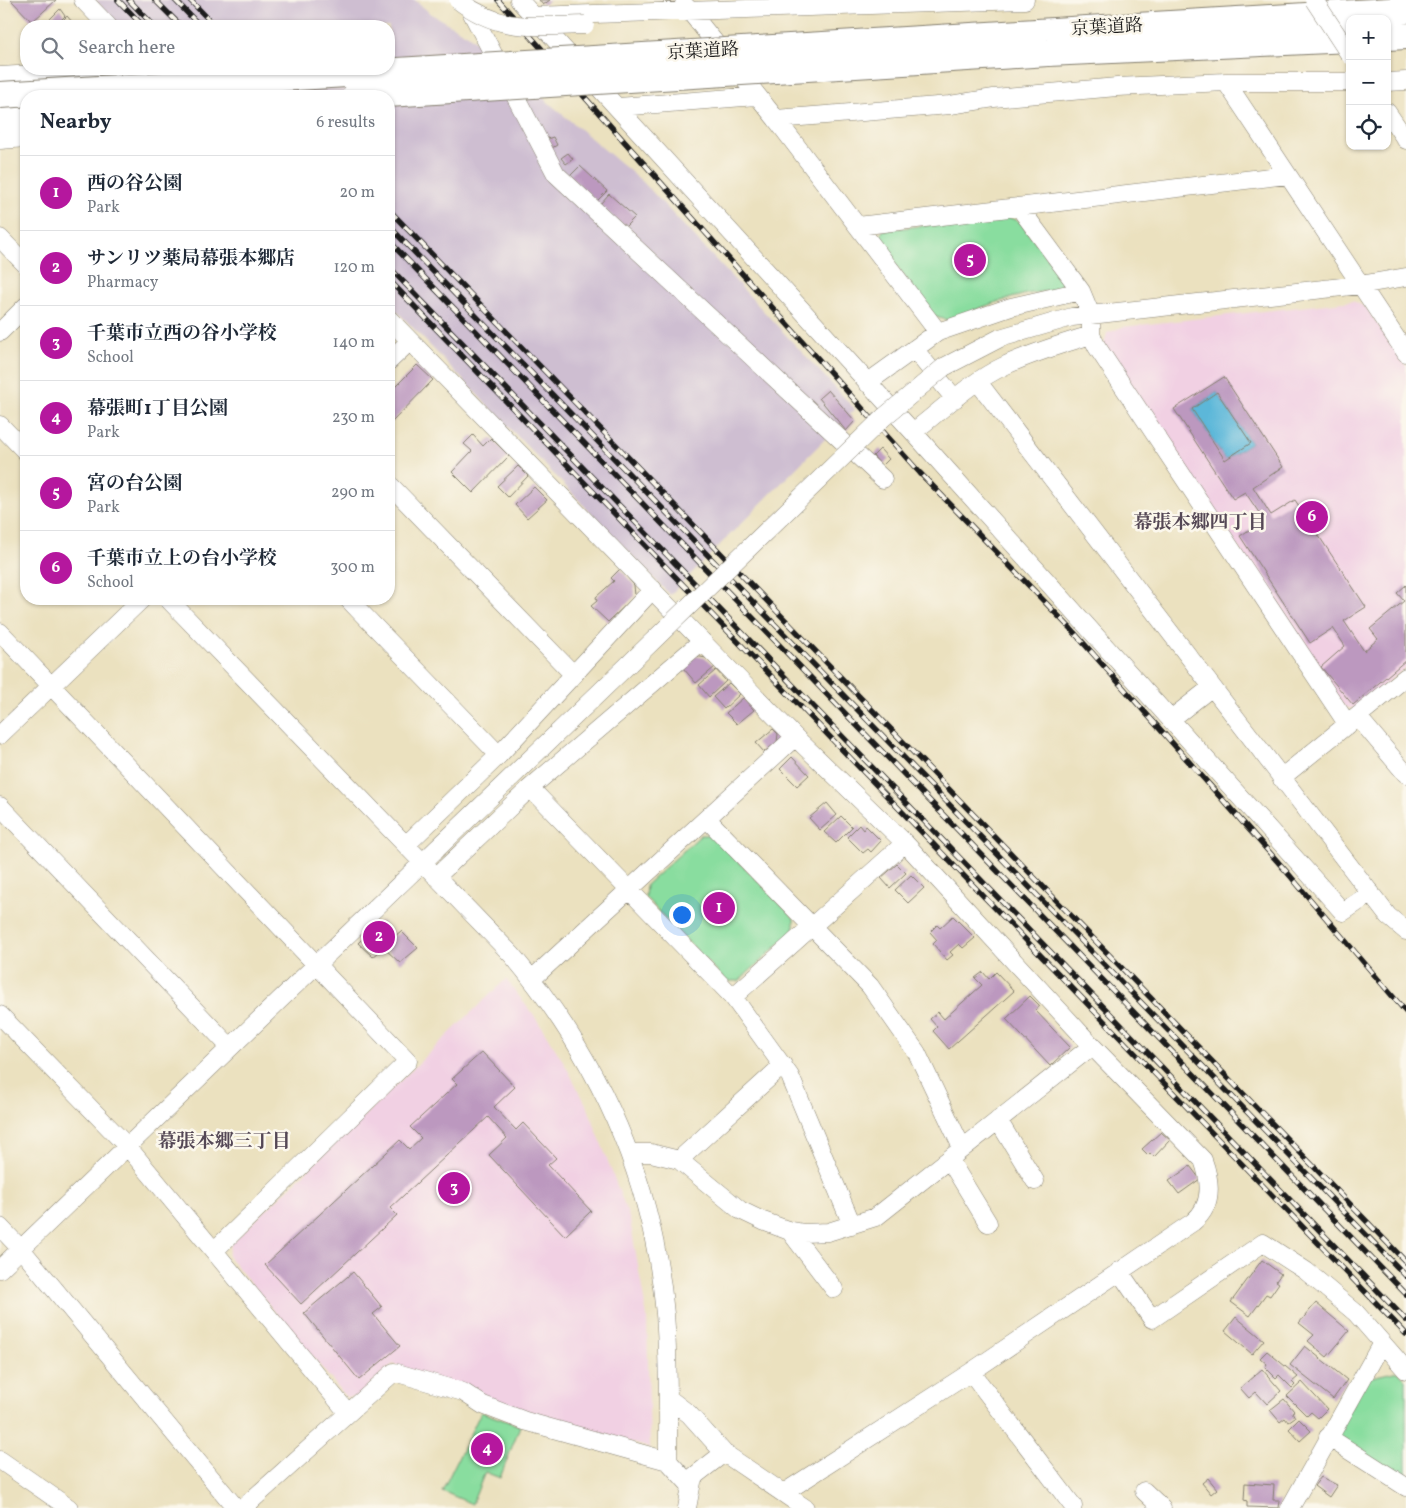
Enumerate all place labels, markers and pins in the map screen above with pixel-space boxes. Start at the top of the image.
pin: 5 [954,241,986,279]
pin: 6 [1296,498,1328,536]
pin: 1 [703,889,735,927]
pin: 2 [363,918,395,956]
pin: 3 [438,1169,470,1207]
pin: 4 [471,1430,503,1468]

